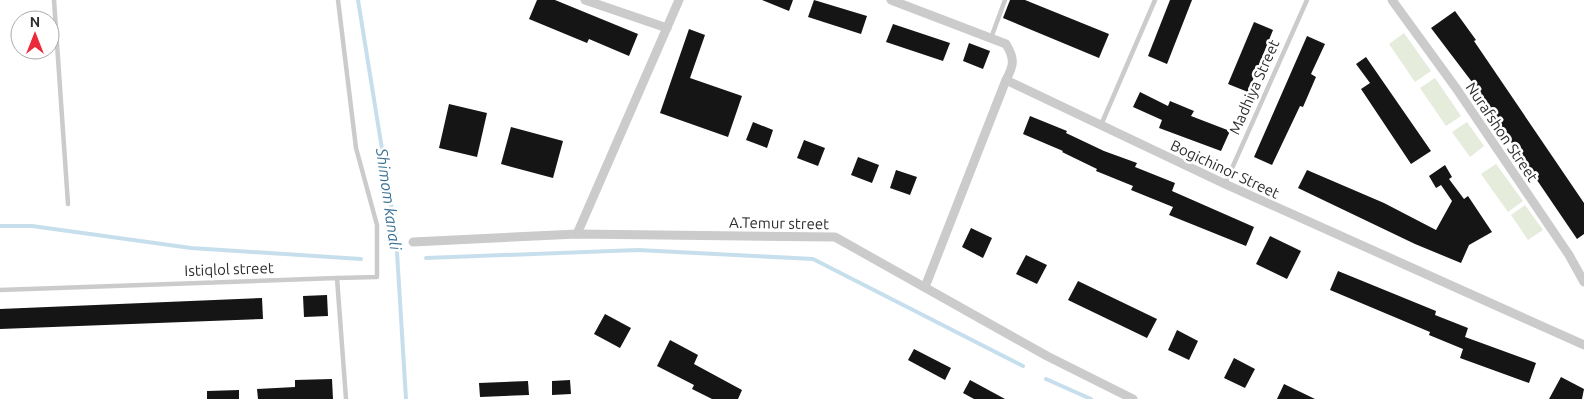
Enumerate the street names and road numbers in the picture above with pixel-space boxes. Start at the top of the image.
street label: Madhiya Street [1226,37,1283,137]
street label: Nurafshon Street [1462,79,1542,185]
street label: Bogichinor Street [1168,136,1282,202]
street label: A.Temur street [729,214,829,232]
street label: Istiqlol street [184,259,274,279]

